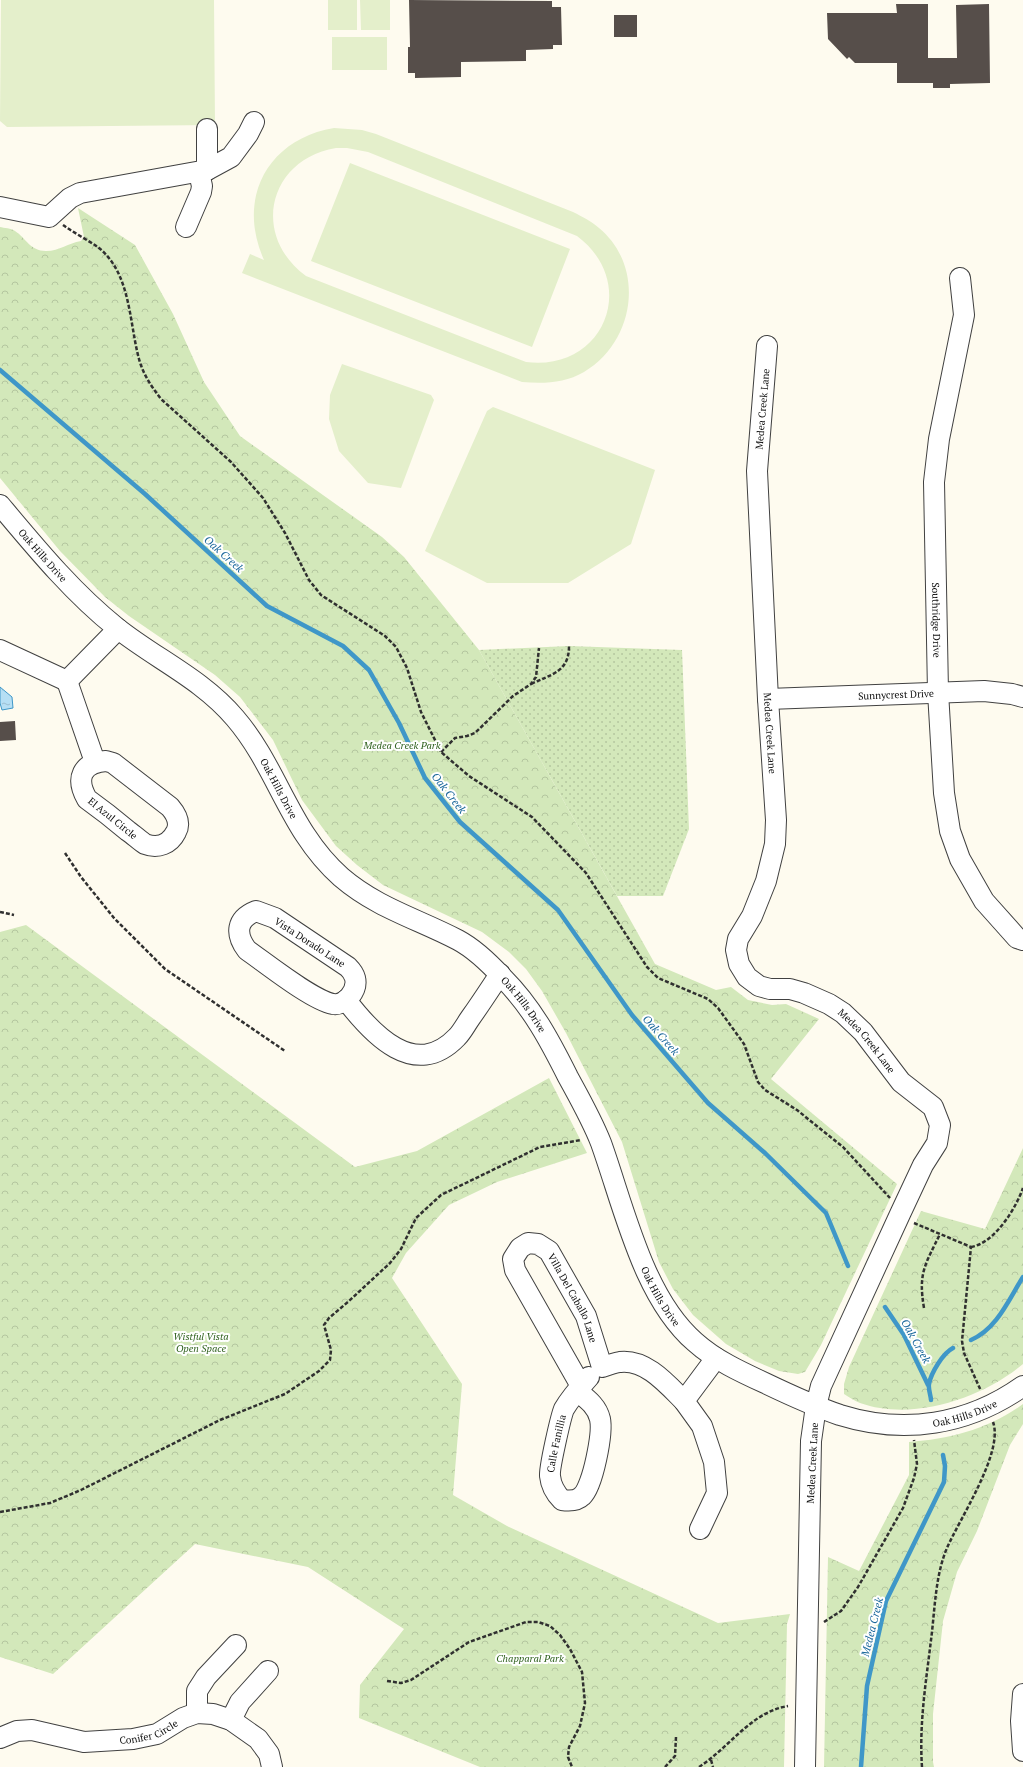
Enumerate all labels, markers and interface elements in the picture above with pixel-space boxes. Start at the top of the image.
street label: Medea Creek Lane [752,368,773,450]
street label: Oak Hills Drive [16,526,70,585]
water label: Oak Creek [201,533,247,576]
street label: Southridge Drive [929,582,943,658]
street label: Sunnycrest Drive [858,687,934,703]
street label: Medea Creek Lane [761,692,779,774]
park label: Medea Creek Park [362,739,441,752]
street label: Oak Hills Drive [257,756,300,821]
water label: Oak Creek [429,770,470,817]
street label: El Azul Circle [85,794,140,842]
street label: Vista Dorado Lane [272,915,348,970]
street label: Oak Hills Drive [498,974,549,1035]
street label: Medea Creek Lane [835,1006,898,1076]
water label: Oak Creek [640,1012,683,1058]
street label: Villa Del Caballo Lane [545,1251,600,1344]
street label: Oak Hills Drive [638,1265,683,1329]
water label: Oak Creek [898,1316,934,1366]
park label: Wistful Vista Open Space [173,1330,229,1355]
street label: Oak Hills Drive [932,1397,999,1430]
street label: Calle Fanillia [544,1413,569,1473]
street label: Medea Creek Lane [804,1422,821,1504]
water label: Medea Creek [858,1595,886,1659]
park label: Chapparal Park [496,1652,564,1665]
street label: Conifer Circle [119,1717,180,1747]

